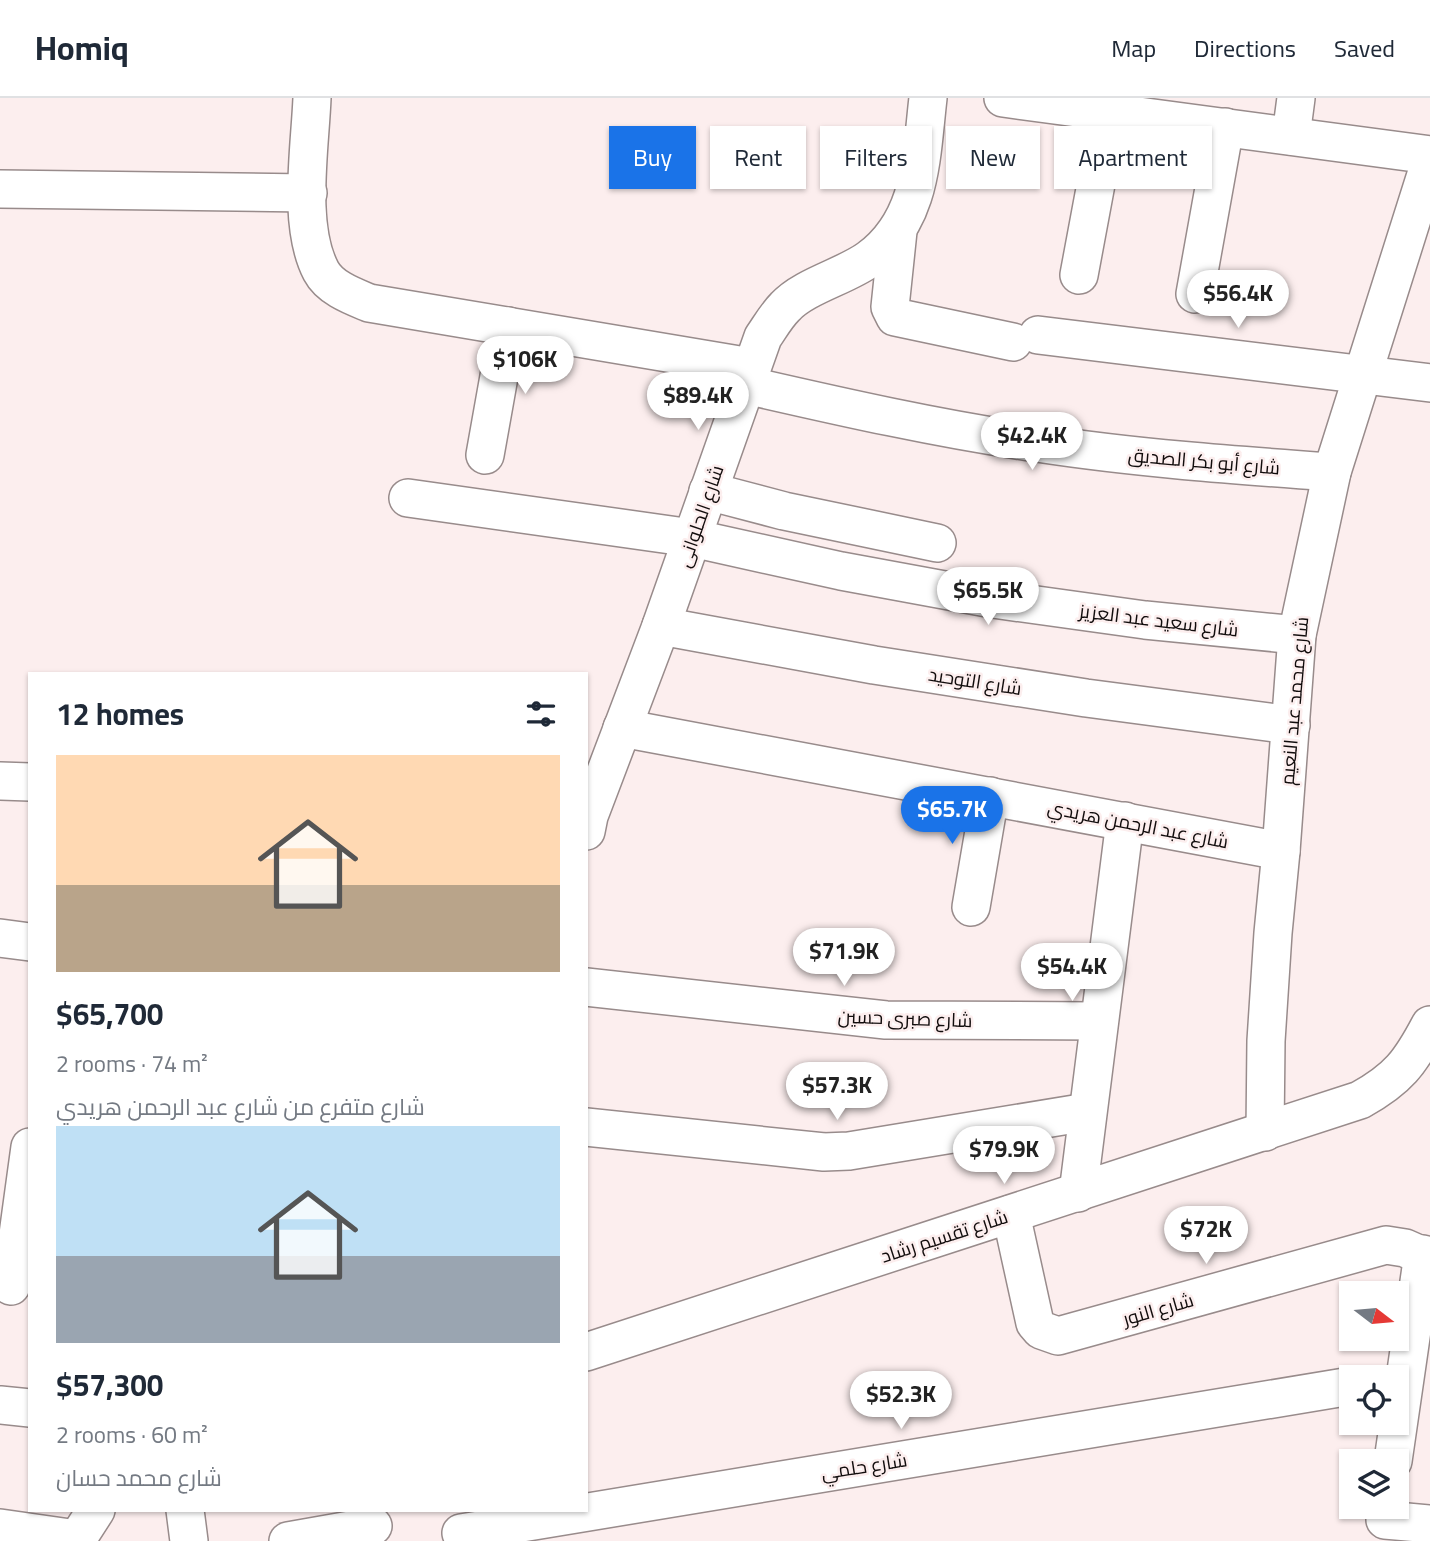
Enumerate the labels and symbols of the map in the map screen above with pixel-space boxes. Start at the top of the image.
pin: $56.4K [1181,271,1295,330]
pin: $106K [476,336,574,396]
pin: $89.4K [641,372,755,432]
pin: $42.4K [975,412,1089,472]
street label: شارع أبو بكر الصديق [1126,436,1282,486]
street label: شارع الحلوانى [666,460,734,572]
pin: $65.5K [931,568,1045,627]
street label: شارع سعيد عبد العزيز [1076,592,1241,648]
street label: شارع محمد عبد النعيم [1269,615,1319,787]
street label: شارع التوحيد [926,656,1024,706]
pin: $65.7K [895,786,1009,846]
street label: شارع عبد الرحمن هريدي [1044,789,1232,859]
pin: $71.9K [787,928,901,988]
pin: $54.4K [1015,944,1129,1003]
street label: شارع صبرى حسين [837,998,973,1038]
pin: $57.3K [780,1062,894,1122]
pin: $79.9K [947,1126,1061,1186]
street label: شارع تقسيم رشاد [876,1198,1012,1274]
pin: $72K [1165,1206,1247,1266]
north arrow [1339,1281,1409,1351]
street label: شارع النور [1117,1282,1198,1337]
pin: $52.3K [844,1372,958,1431]
street label: شارع حلمي [818,1441,910,1491]

